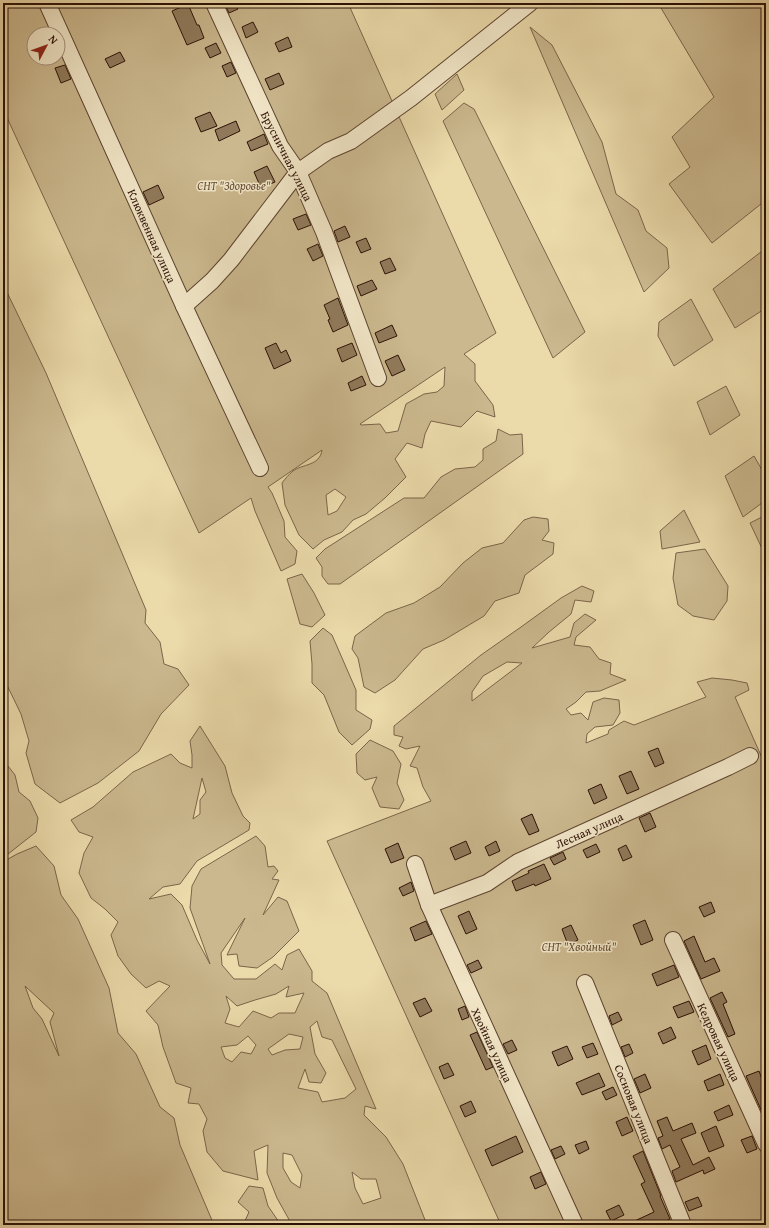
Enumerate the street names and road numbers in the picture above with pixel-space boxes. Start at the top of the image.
street label: Брусничная улица [257,108,317,204]
street label: Клюквенная улица [124,186,180,286]
street label: Лесная улица [552,807,626,852]
street label: Кедровая улица [693,1000,745,1084]
street label: Хвойная улица [467,1005,517,1085]
street label: Сосновая улица [610,1062,658,1146]

